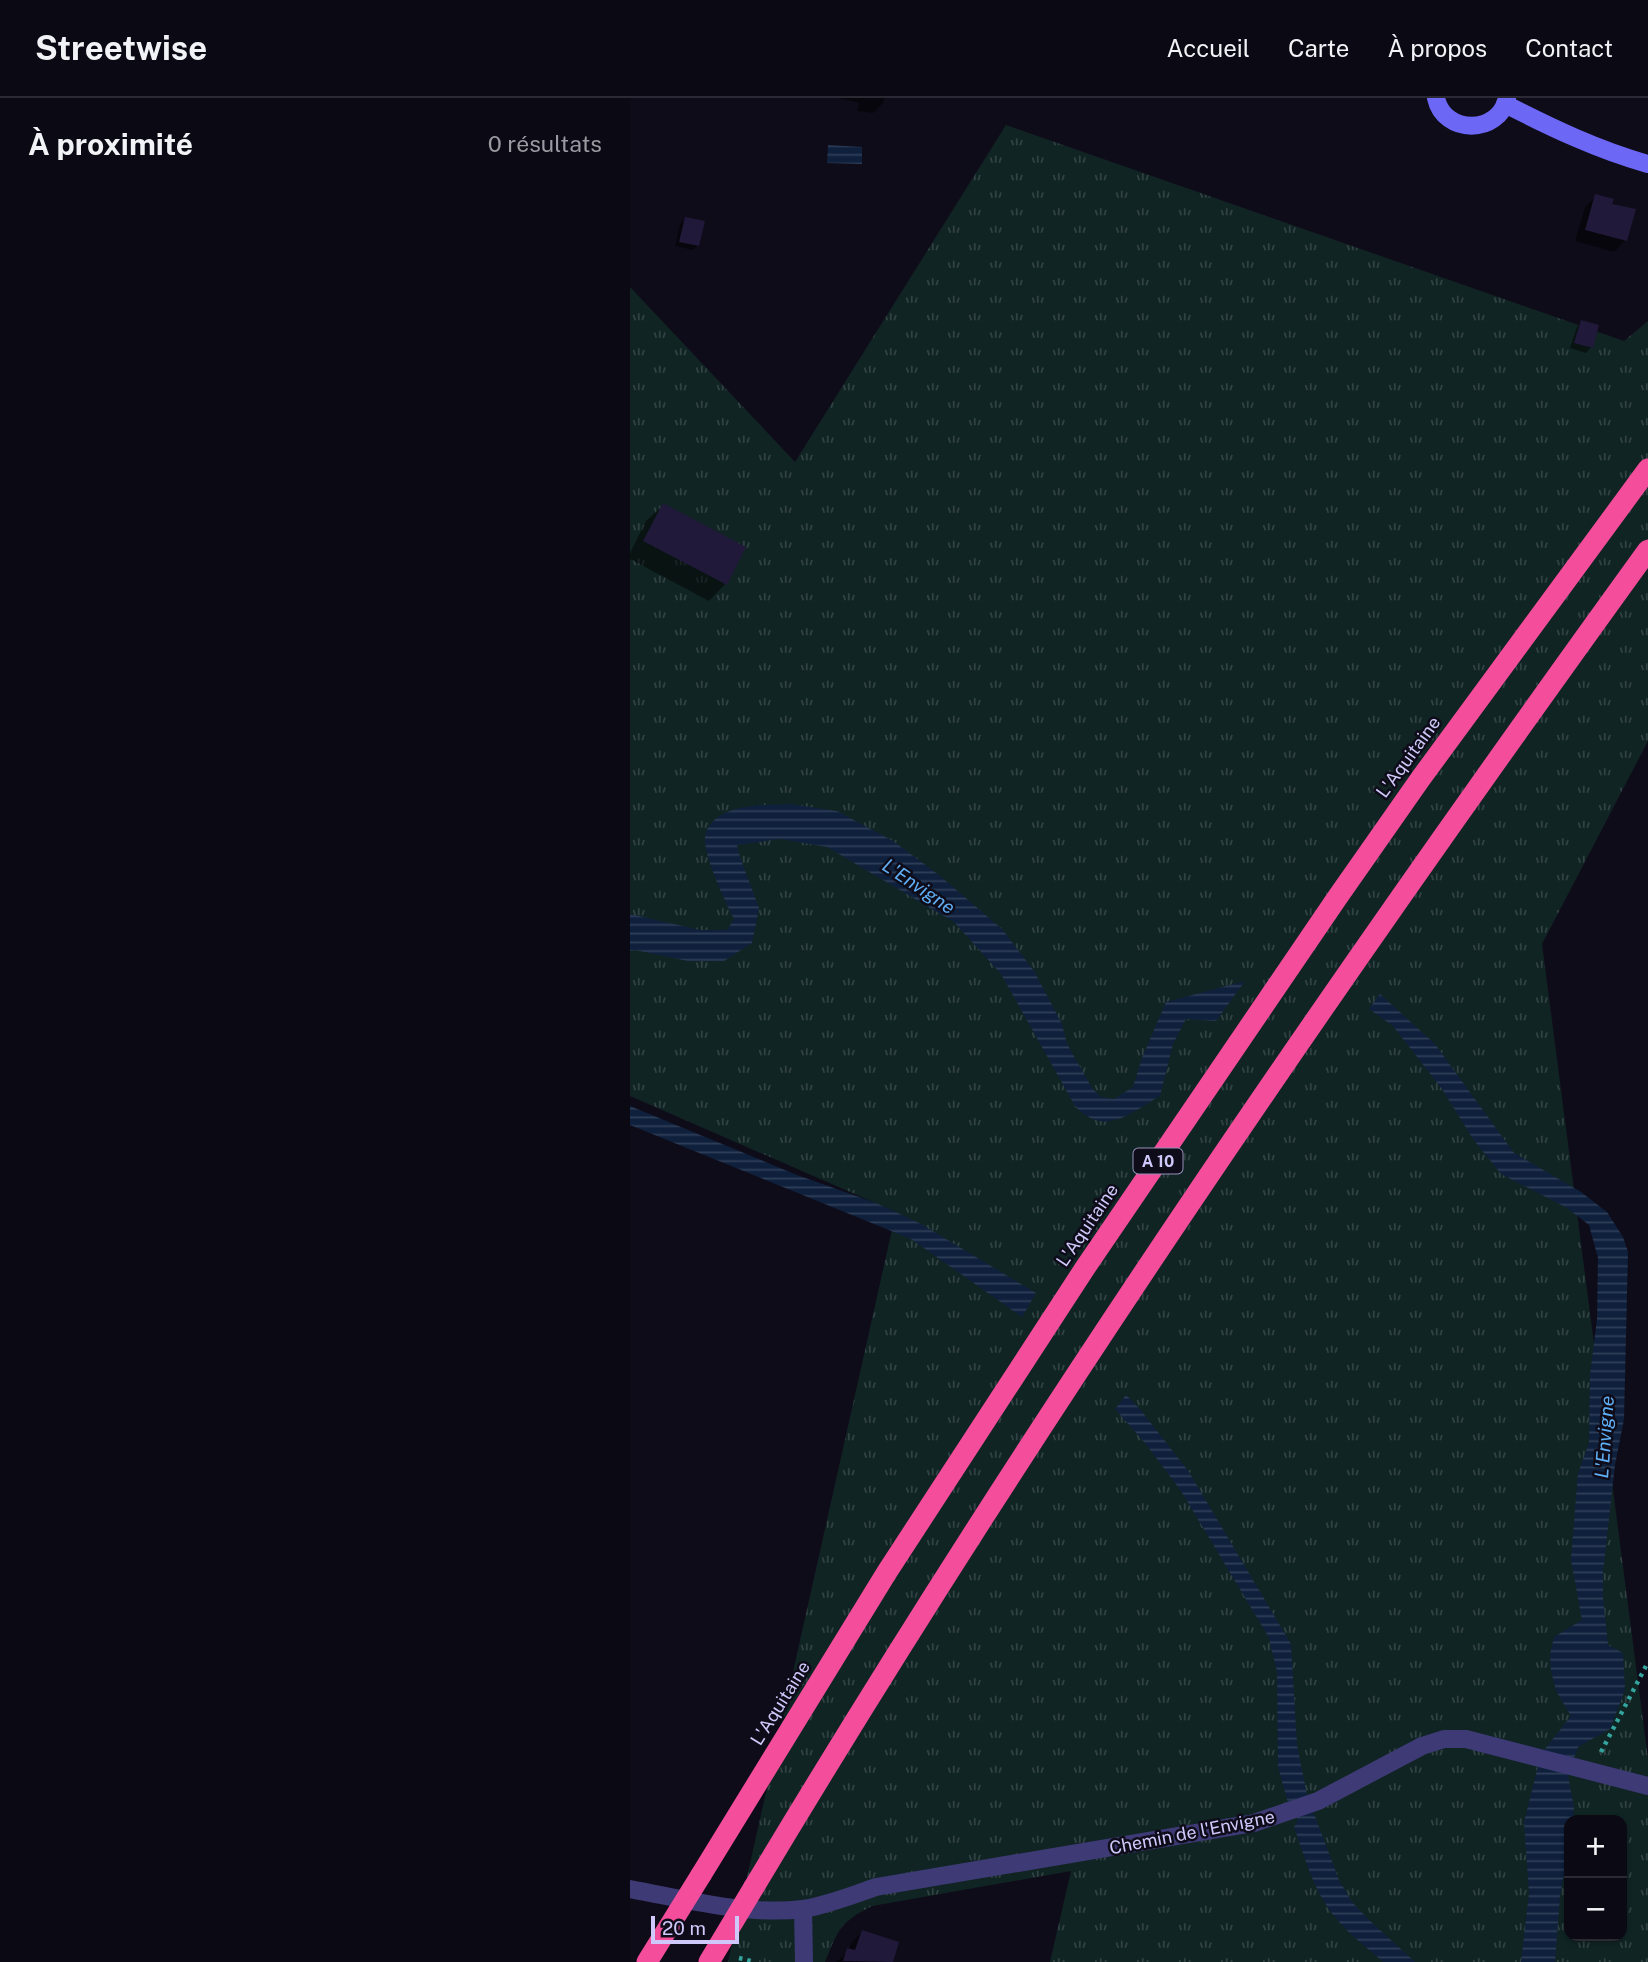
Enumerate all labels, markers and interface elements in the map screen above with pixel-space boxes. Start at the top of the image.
text: Streetwise [35,29,207,67]
text: Accueil [1167,34,1250,62]
text: Carte [1288,34,1349,62]
text: À propos [1387,34,1487,62]
text: Contact [1525,34,1613,62]
text: À proximité [28,126,193,162]
text: 0 résultats [488,130,602,157]
street label: L'Aquitaine [1372,712,1444,802]
water label: L'Envigne [879,854,959,918]
road number: A 10 [1134,1148,1182,1174]
street label: L'Aquitaine [1052,1180,1122,1270]
water label: L'Envigne [1590,1395,1618,1479]
street label: L'Aquitaine [746,1657,814,1749]
street label: Chemin de l'Envigne [1107,1806,1277,1858]
map controls [1564,1815,1627,1941]
button: + [1564,1815,1627,1878]
button: − [1564,1878,1627,1941]
scale bar [651,1913,738,1945]
text: 20 m [662,1917,706,1939]

